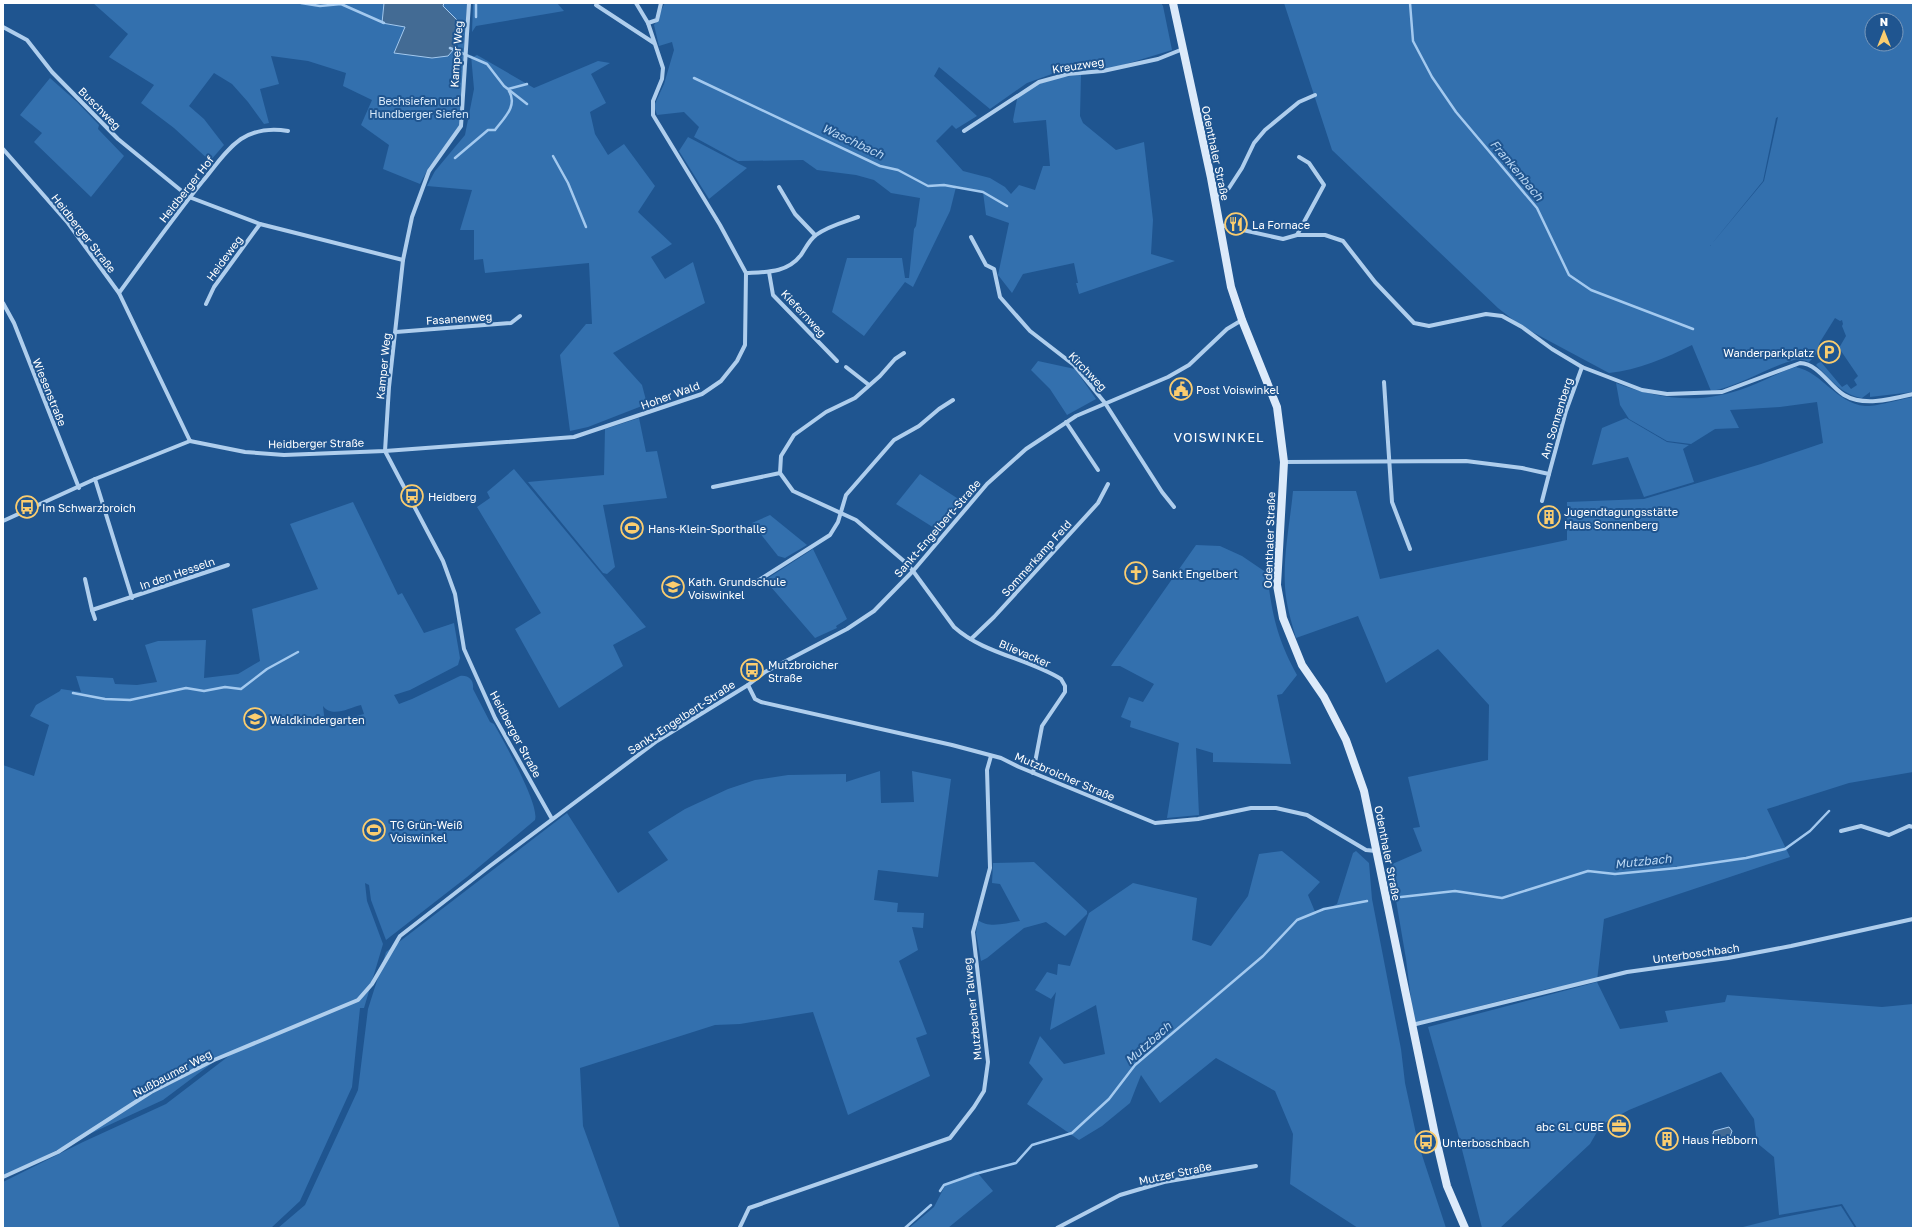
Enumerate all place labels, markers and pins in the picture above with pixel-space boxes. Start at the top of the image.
restaurant icon: La Fornace [1223,211,1249,237]
place label: La Fornace [1252,218,1310,231]
parking icon: Wanderparkplatz [1816,339,1842,365]
place label: Wanderparkplatz [1723,346,1814,359]
public building icon: Post Voiswinkel [1168,376,1194,402]
place label: Post Voiswinkel [1196,383,1280,396]
bus stop icon: Heidberg [399,483,425,509]
place label: Heidberg [428,490,477,503]
bus stop icon: Im Schwarzbroich [14,494,40,520]
place label: Im Schwarzbroich [42,501,136,514]
building icon: Jugendtagungsstätte Haus Sonnenberg [1536,504,1562,530]
place label: Jugendtagungsstätte Haus Sonnenberg [1564,505,1678,531]
sports icon: Hans-Klein-Sporthalle [619,515,645,541]
place label: Hans-Klein-Sporthalle [648,522,766,535]
church icon: Sankt Engelbert [1123,560,1149,586]
place label: Sankt Engelbert [1152,567,1238,580]
school or university icon: Kath. Grundschule Voiswinkel [660,574,686,600]
place label: Kath. Grundschule Voiswinkel [688,575,786,601]
bus stop icon: Mutzbroicher Straße [739,657,765,683]
place label: Mutzbroicher Straße [768,658,839,684]
school or university icon: Waldkindergarten [242,706,268,732]
place label: Waldkindergarten [270,713,365,726]
sports icon: TG Grün-Weiß Voiswinkel [361,817,387,843]
place label: TG Grün-Weiß Voiswinkel [390,818,463,844]
office icon: abc GL CUBE [1606,1113,1632,1139]
place label: abc GL CUBE [1536,1120,1604,1133]
building icon: Haus Hebborn [1654,1126,1680,1152]
bus stop icon: Unterboschbach [1413,1129,1439,1155]
place label: Haus Hebborn [1682,1133,1758,1146]
place label: Unterboschbach [1442,1136,1529,1149]

